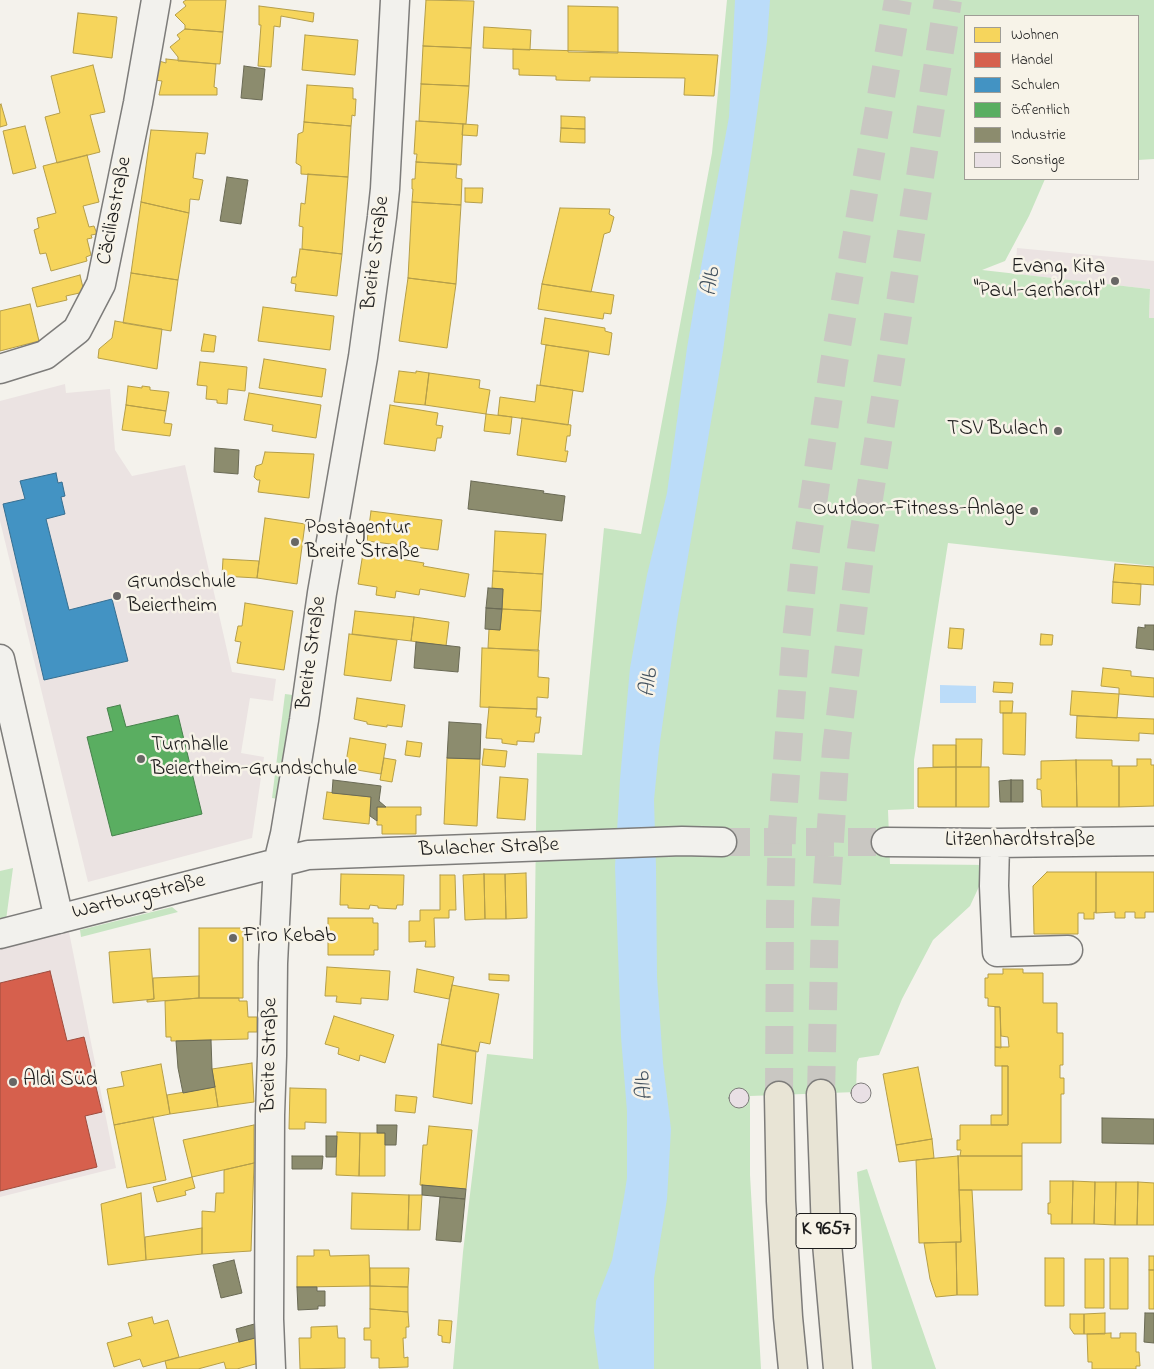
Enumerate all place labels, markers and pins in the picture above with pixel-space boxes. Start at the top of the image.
place label: Evang. Kita "Paul-Gerhardt" [974,256,1105,306]
marker: Evang. Kita "Paul-Gerhardt" [1109,275,1121,287]
place label: TSV Bulach [947,418,1048,444]
marker: TSV Bulach [1052,425,1064,437]
place label: Outdoor-Fitness-Anlage [813,498,1024,524]
marker: Outdoor-Fitness-Anlage [1028,505,1040,517]
place label: Postagentur Breite Straße [305,517,419,567]
marker: Postagentur Breite Straße [289,536,301,548]
place label: Grundschule Beiertheim [127,571,236,621]
marker: Grundschule Beiertheim [111,590,123,602]
place label: Turnhalle Beiertheim-Grundschule [151,734,357,784]
marker: Turnhalle Beiertheim-Grundschule [135,753,147,765]
place label: Firo Kebab [243,925,336,951]
marker: Firo Kebab [227,932,239,944]
place label: Aldi Süd [23,1069,98,1095]
marker: Aldi Süd [7,1076,19,1088]

